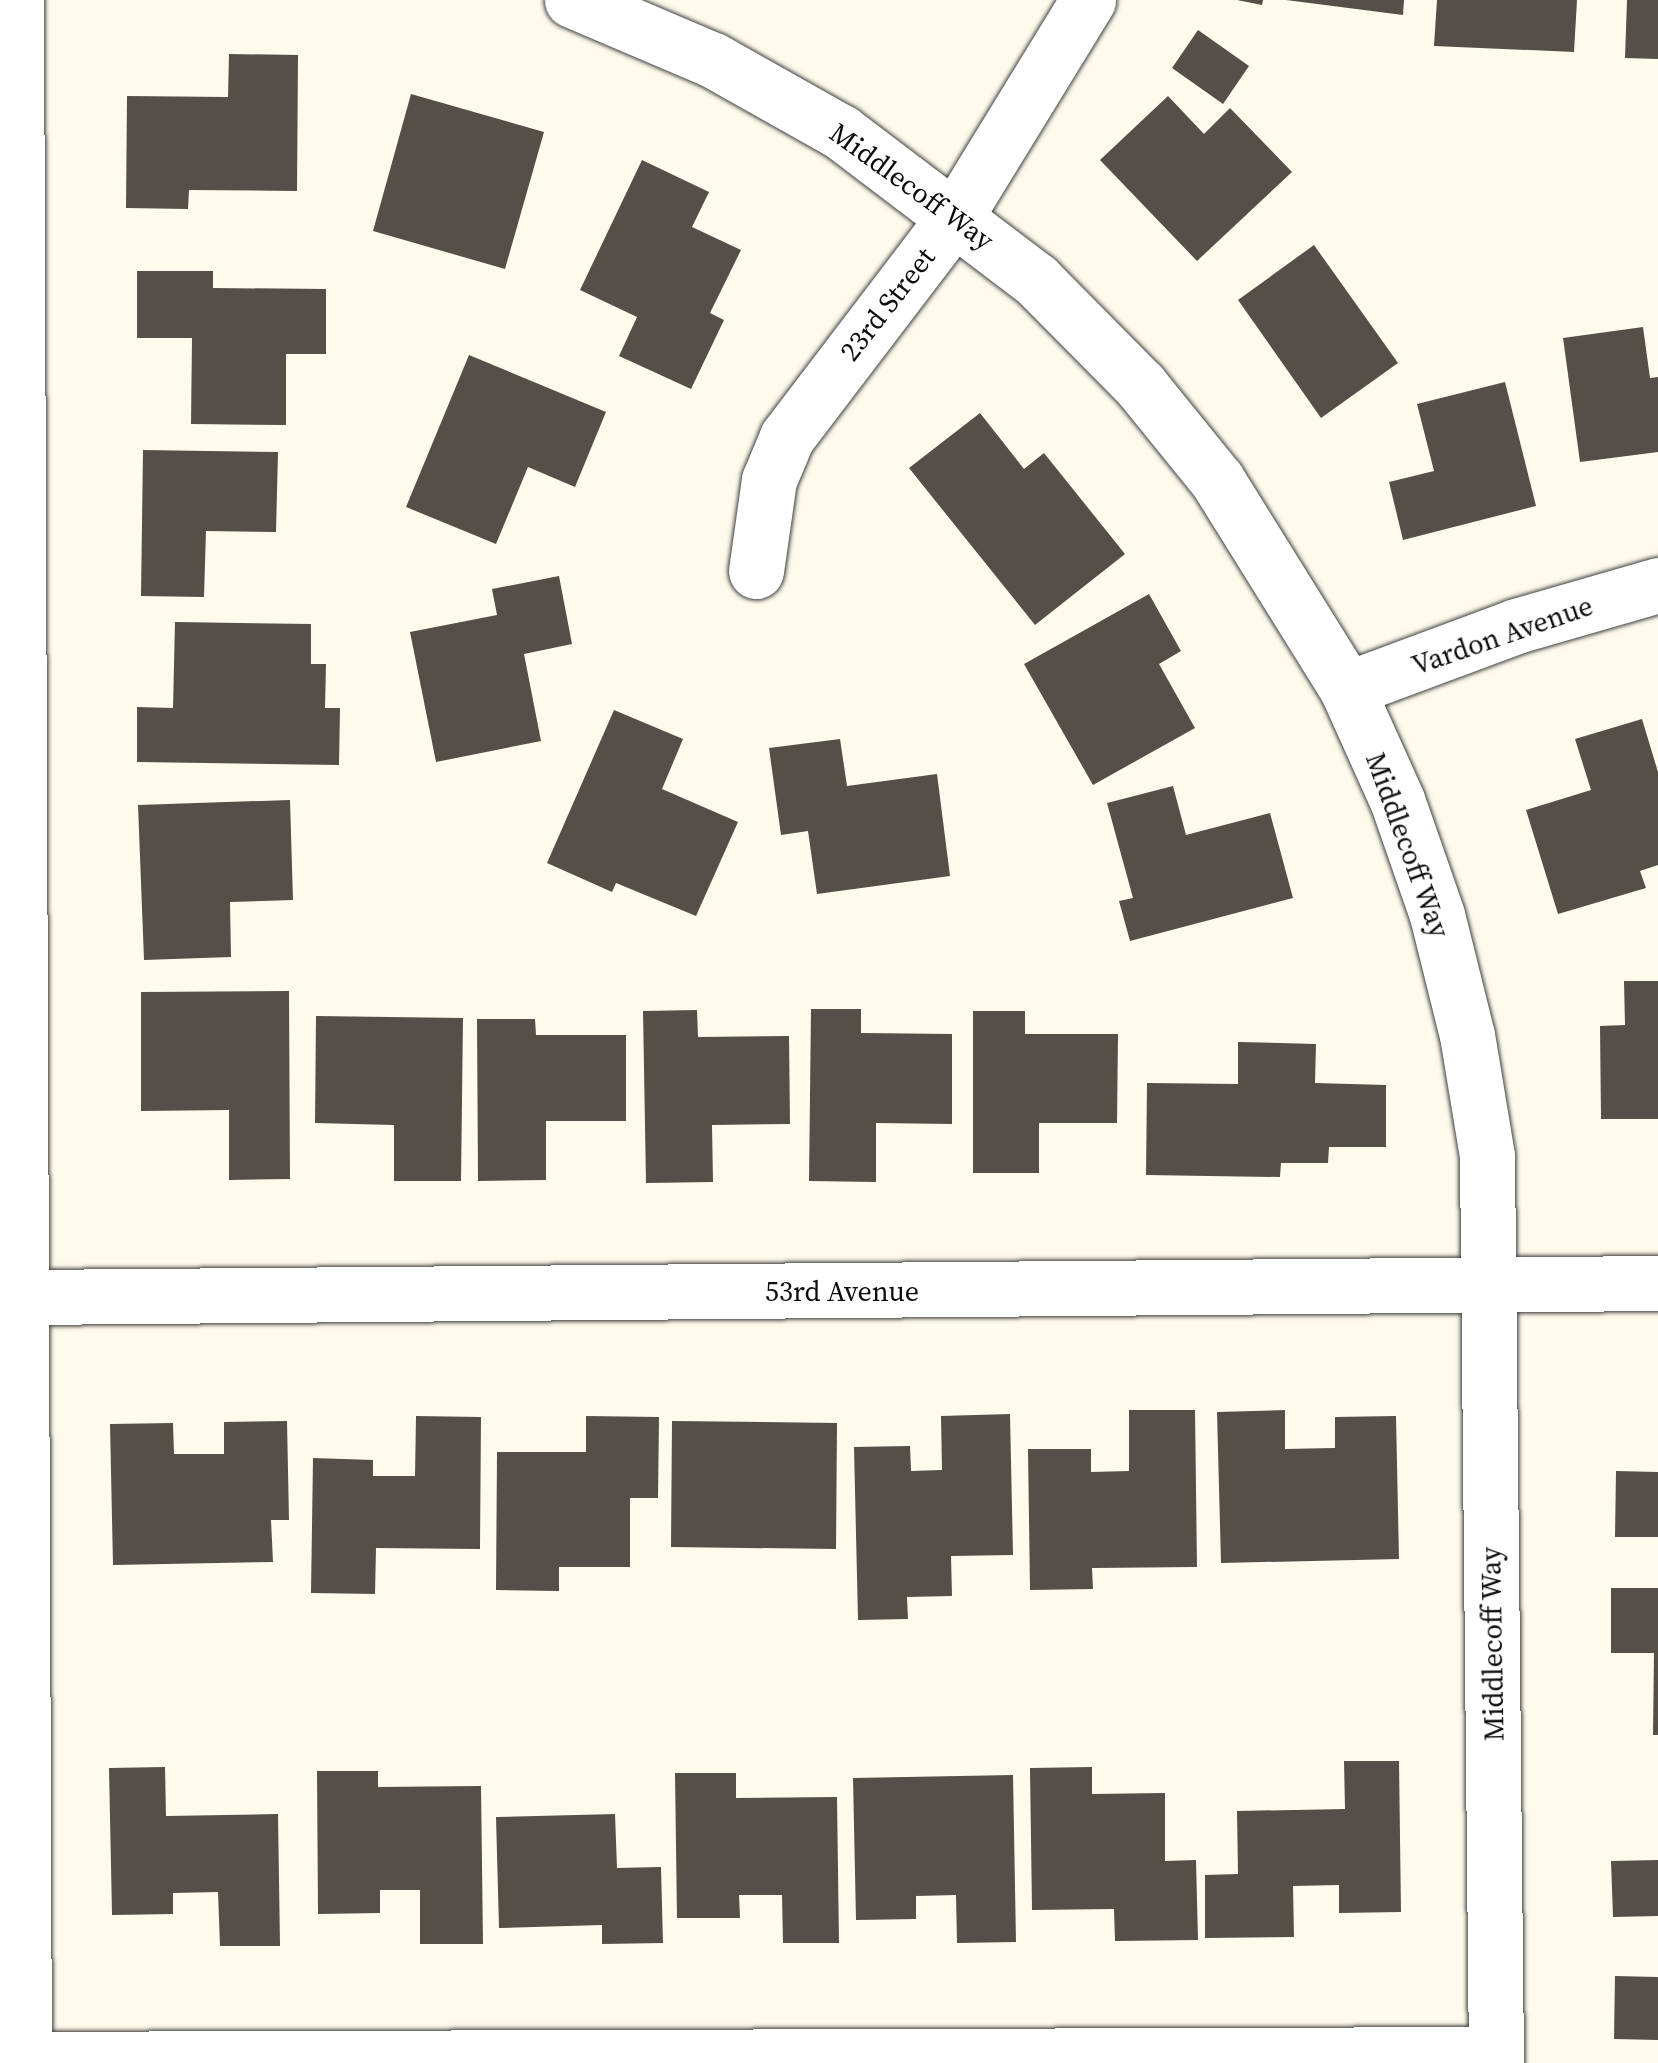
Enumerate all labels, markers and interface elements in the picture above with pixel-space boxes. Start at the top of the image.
street label: Middlecoff Way [823,115,1001,257]
street label: 23rd Street [832,241,942,367]
street label: Vardon Avenue [1407,588,1597,682]
street label: Middlecoff Way [1359,748,1457,942]
street label: 53rd Avenue [765,1274,919,1308]
street label: Middlecoff Way [1473,1546,1511,1742]

